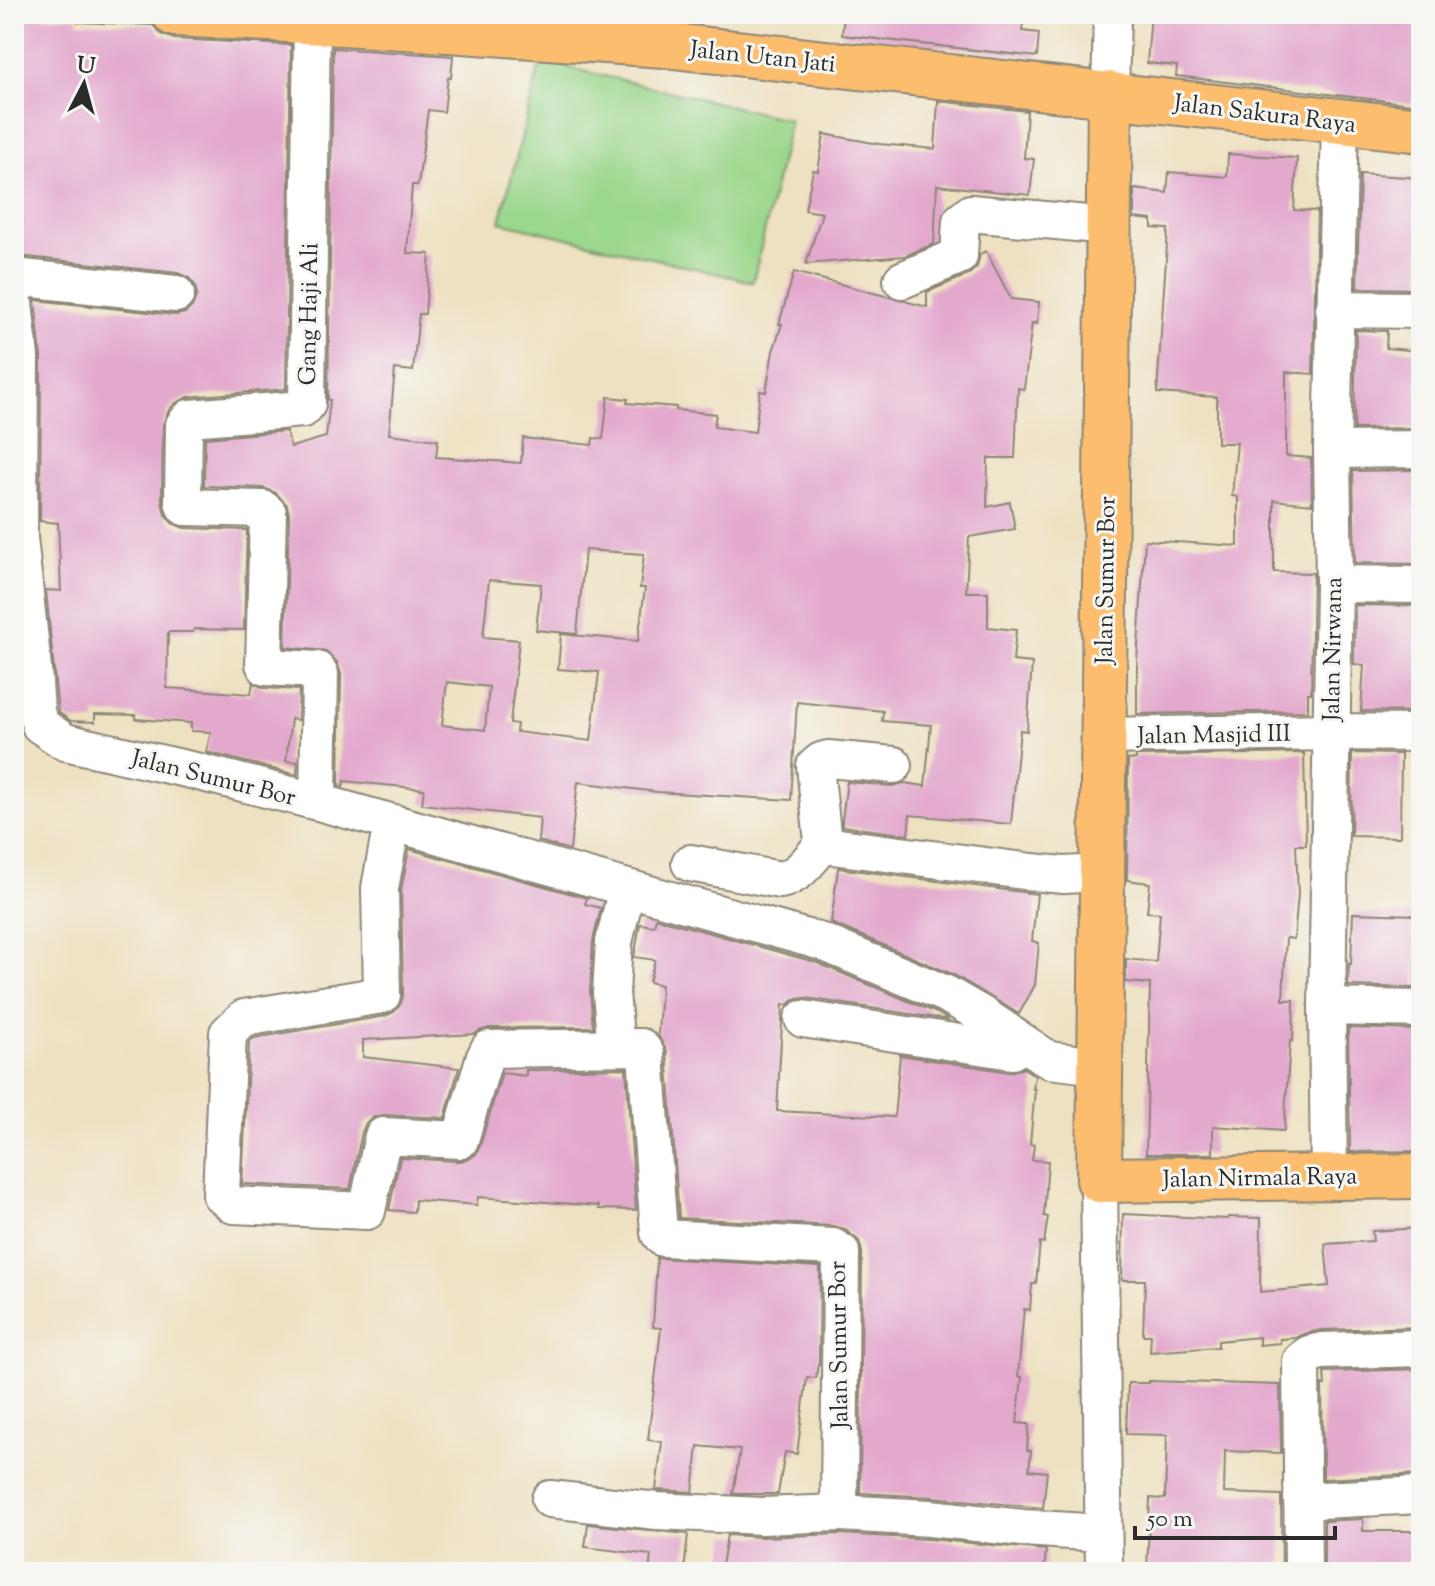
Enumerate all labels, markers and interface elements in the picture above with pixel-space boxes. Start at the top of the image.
street label: Jalan Utan Jati [686,33,837,83]
north arrow [44,44,124,124]
text: U [75,50,96,84]
street label: Jalan Sakura Raya [1170,87,1358,143]
street label: Gang Haji Ali [292,242,328,386]
street label: Jalan Sumur Bor [1089,496,1125,666]
street label: Jalan Nirwana [1316,577,1352,723]
street label: Jalan Masjid III [1135,718,1291,754]
street label: Jalan Sumur Bor [126,742,299,816]
street label: Jalan Nirmala Raya [1160,1160,1358,1198]
street label: Jalan Sumur Bor [822,1261,858,1431]
scale bar [1135,1490,1335,1540]
text: 50 m [1145,1503,1193,1537]

